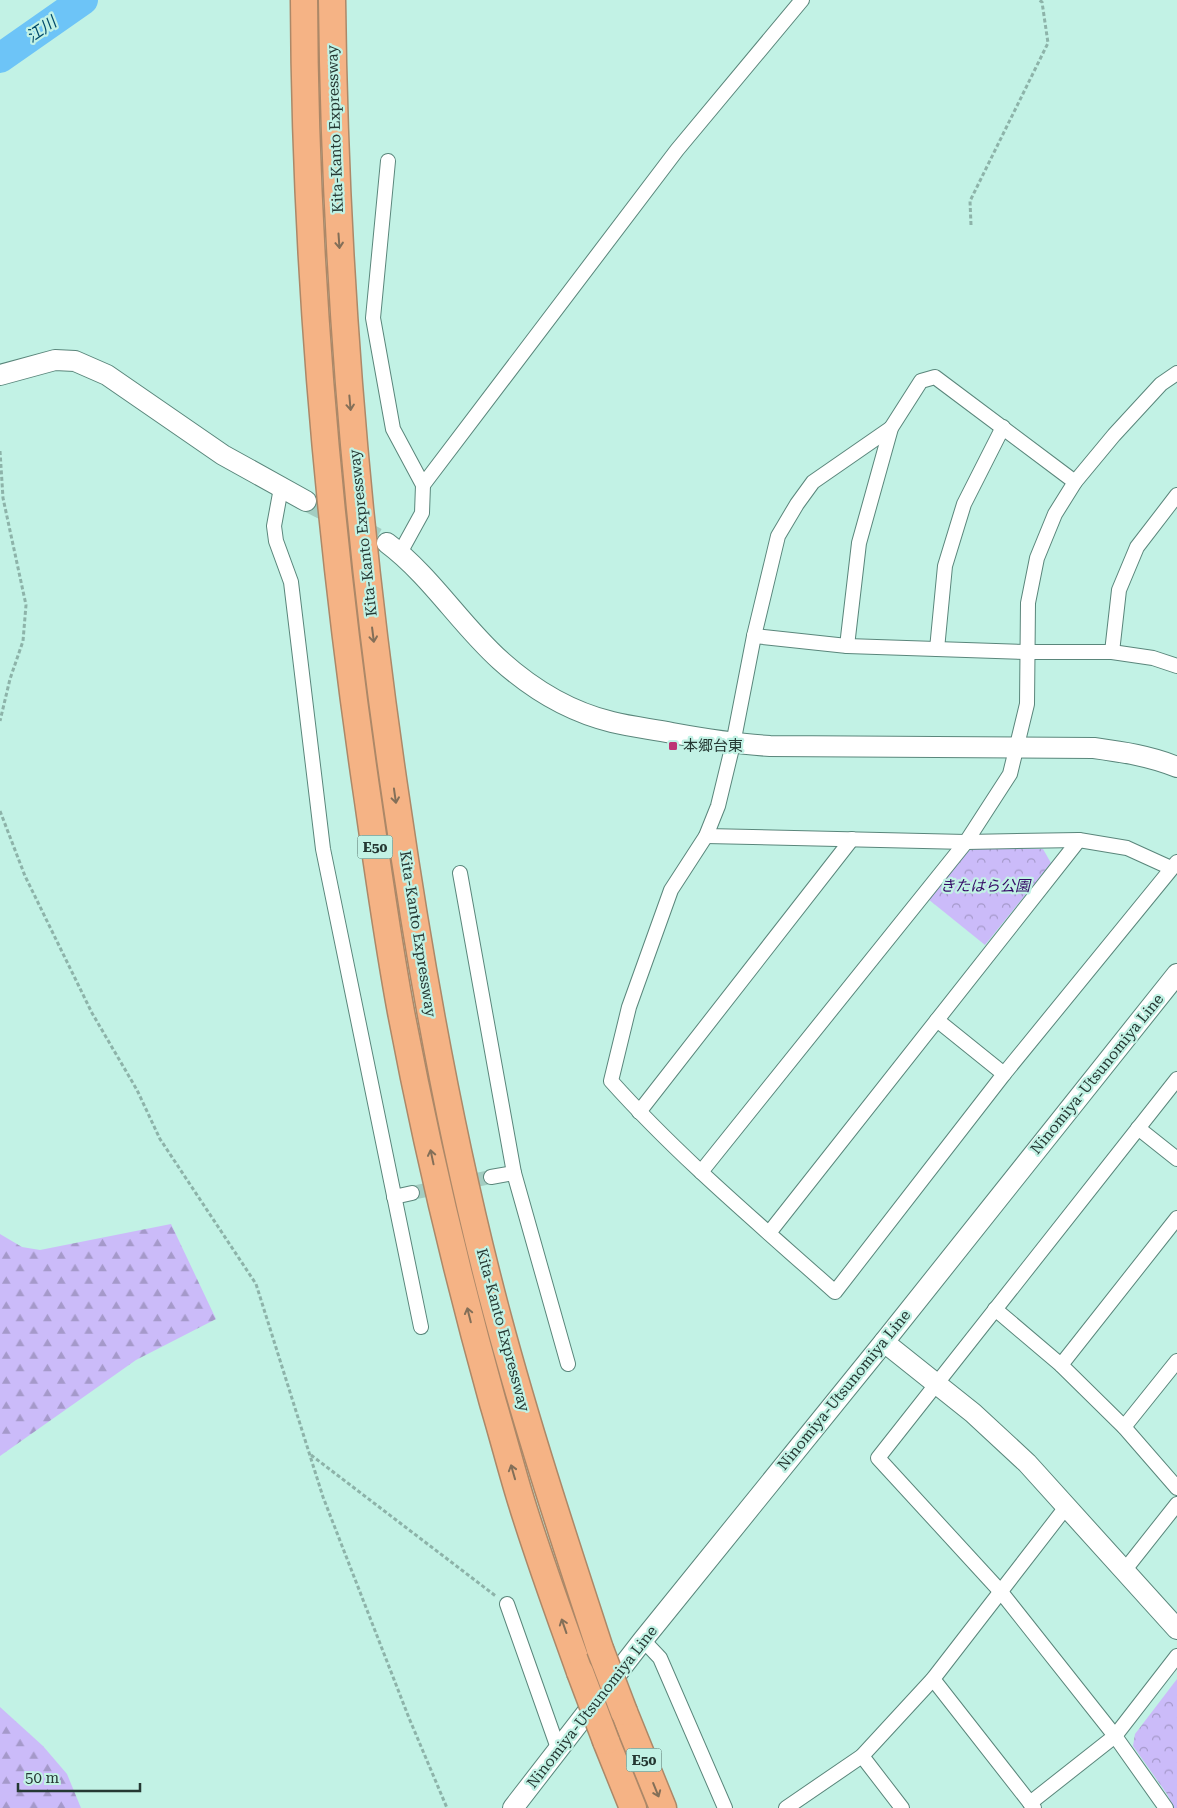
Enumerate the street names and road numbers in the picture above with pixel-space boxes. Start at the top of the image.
street label: Kita-Kanto Expressway [323,45,347,213]
street label: Kita-Kanto Expressway [345,448,381,618]
road number: E50 [358,836,392,859]
street label: Kita-Kanto Expressway [396,850,440,1019]
street label: Ninomiya-Utsunomiya Line [1027,990,1167,1158]
street label: Kita-Kanto Expressway [473,1246,533,1414]
street label: Ninomiya-Utsunomiya Line [774,1306,914,1474]
street label: Ninomiya-Utsunomiya Line [523,1622,661,1792]
road number: E50 [626,1748,662,1772]

